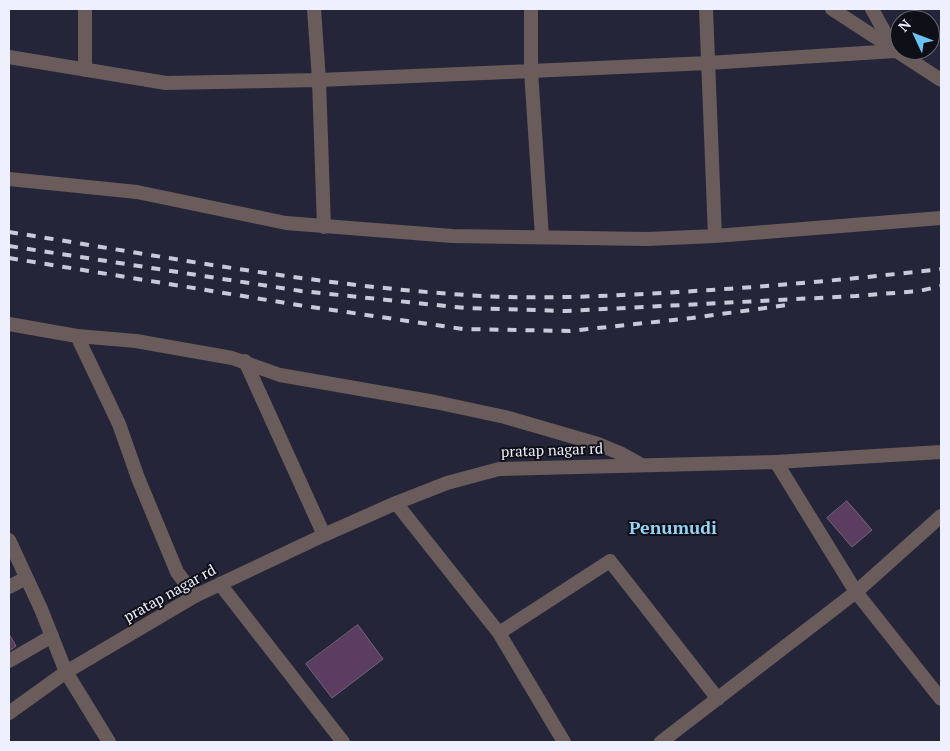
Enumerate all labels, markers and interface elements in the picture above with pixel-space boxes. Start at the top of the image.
north arrow [890,10,940,60]
text: N [894,15,915,35]
street label: pratap nagar rd [500,440,604,462]
district label: Penumudi [629,518,717,540]
street label: pratap nagar rd [121,561,219,627]

